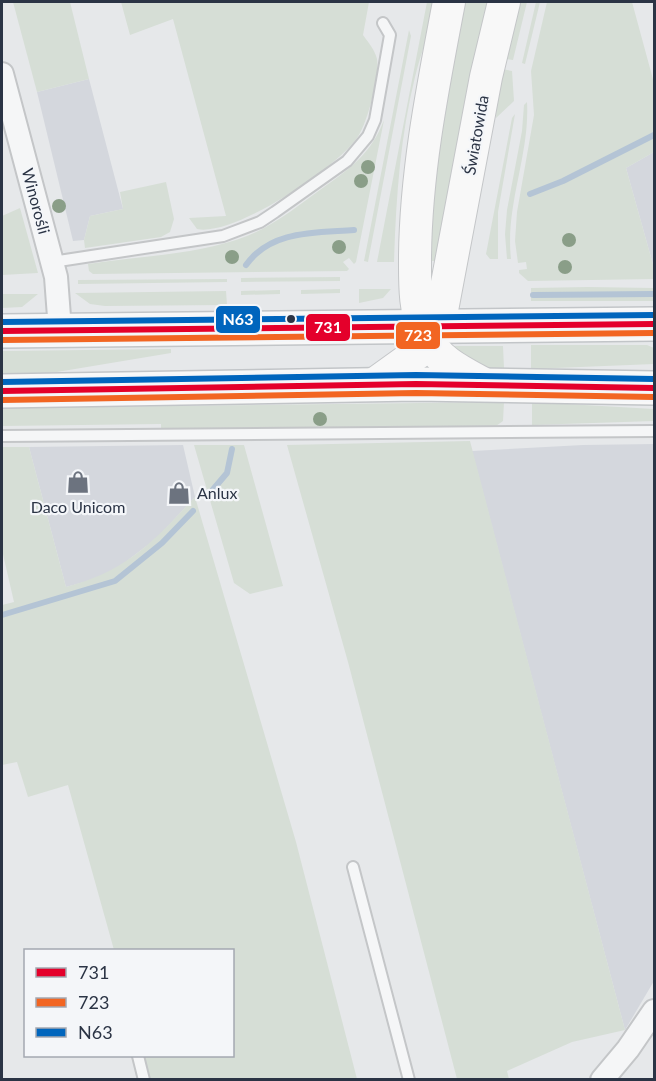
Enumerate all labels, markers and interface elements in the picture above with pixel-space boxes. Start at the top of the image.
street label: Światowida [459,94,492,176]
street label: Winorośli [19,166,54,236]
line badge: N63 [215,305,261,334]
text: N63 [223,309,253,328]
unlabelled marker [285,313,297,325]
line badge: 731 [305,313,351,342]
text: 731 [314,317,342,336]
line badge: 723 [395,321,441,350]
text: 723 [404,325,432,344]
shop icon: Daco Unicom [65,469,91,495]
shop icon: Anlux [166,480,192,506]
place label: Anlux [197,483,237,502]
place label: Daco Unicom [31,497,125,516]
legend [24,949,234,1057]
text: 731 [78,961,109,983]
text: 723 [78,991,109,1013]
text: N63 [78,1021,113,1043]

